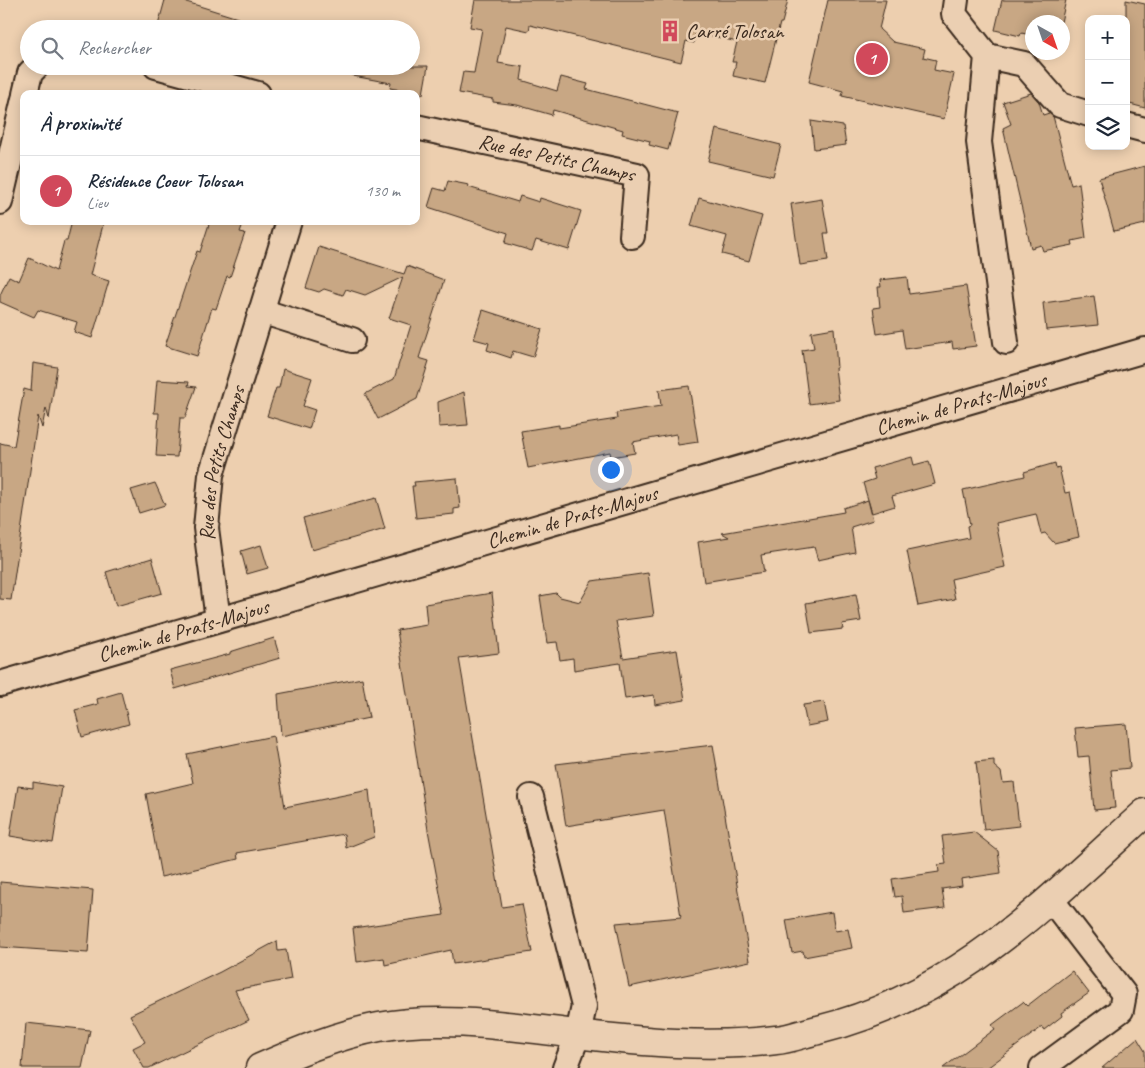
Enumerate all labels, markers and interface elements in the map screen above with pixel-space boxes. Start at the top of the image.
north arrow [1025,15,1070,60]
map controls [1085,15,1130,150]
button: + [1085,15,1130,60]
building icon: Carré Tolosan [657,18,683,44]
place label: Carré Tolosan [686,18,785,44]
search box [20,20,420,75]
icon: search [38,34,66,62]
text: Rechercher [78,36,151,60]
pin: 1 [856,40,888,78]
button: − [1085,60,1130,105]
button: layers [1085,105,1130,150]
text: À proximité [40,110,120,136]
street label: Rue des Petits Champs [476,128,639,188]
text: Résidence Coeur Tolosan [87,169,243,193]
text: 1 [52,181,60,201]
text: 130 m [366,181,400,201]
text: Lieu [87,193,108,213]
street label: Chemin de Prats-Majous [873,366,1051,441]
street label: Rue des Petits Champs [193,381,251,543]
your location [598,457,624,483]
street label: Chemin de Prats-Majous [484,479,662,554]
street label: Chemin de Prats-Majous [95,593,273,668]

